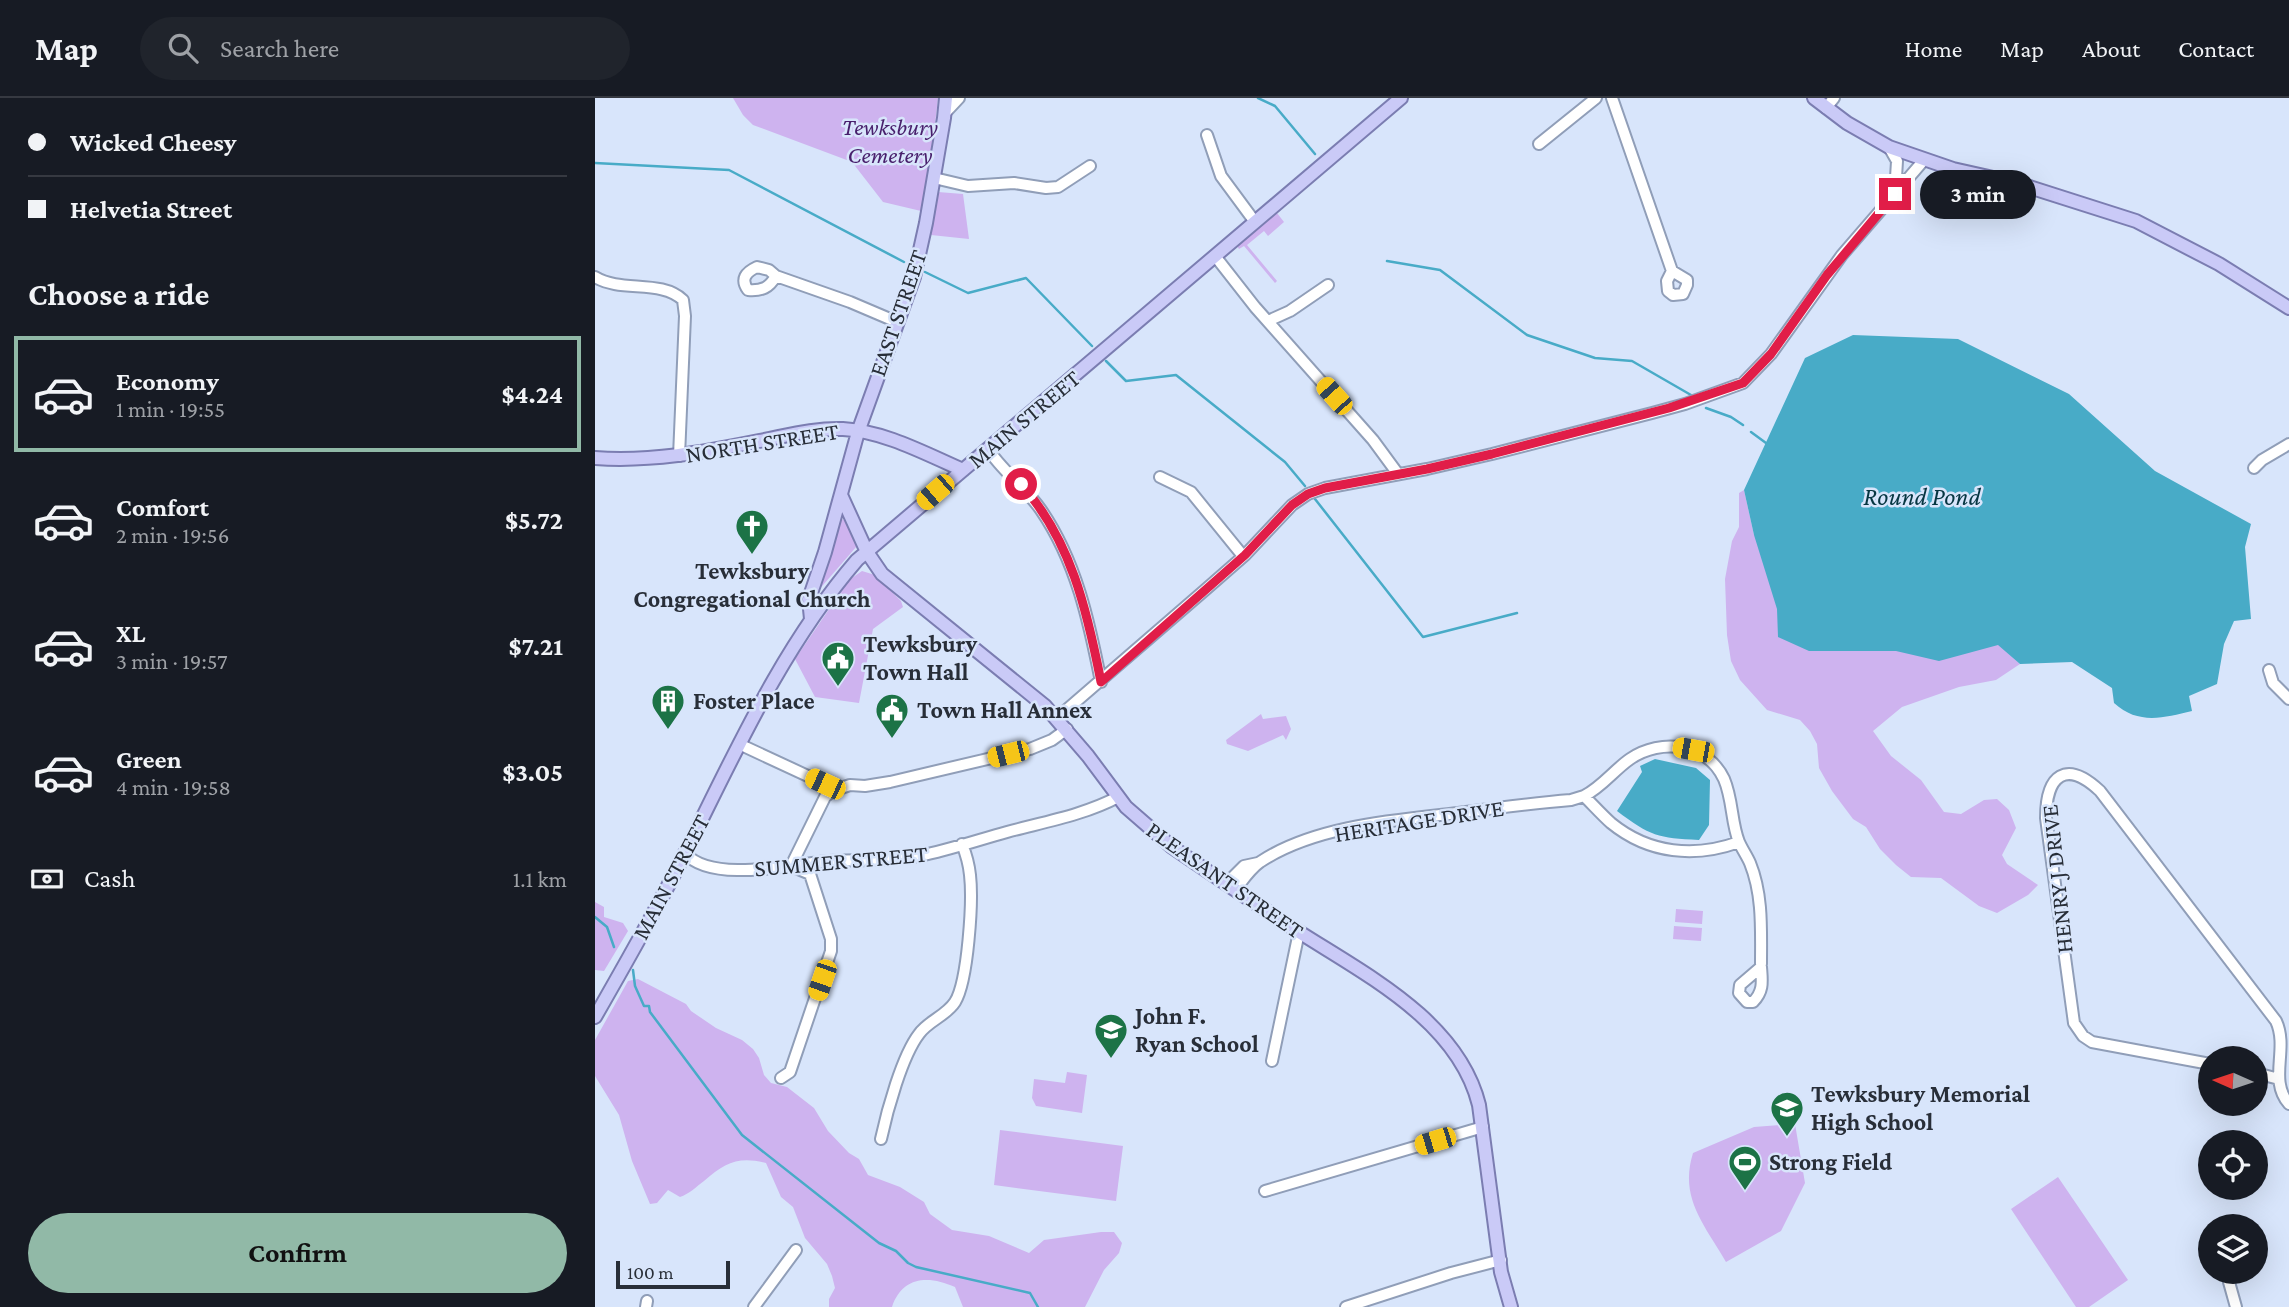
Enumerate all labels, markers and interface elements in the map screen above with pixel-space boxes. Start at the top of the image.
search box [140,17,630,80]
icon: search [164,29,202,67]
text: Map [35,30,98,67]
text: Search here [220,34,339,63]
text: Home [1905,35,1962,62]
text: Map [2000,35,2044,62]
text: About [2082,35,2140,62]
text: Contact [2178,35,2254,62]
park label: Tewksbury Cemetery [842,113,938,168]
text: Wicked Cheesy [70,128,236,157]
callout: 3 min [1919,170,2035,218]
route end [1879,178,1911,210]
text: 3 min [1950,181,2006,207]
text: Helvetia Street [70,195,232,224]
street label: EAST STREET [863,246,932,380]
text: Choose a ride [28,276,209,312]
icon: car [32,363,95,426]
street label: MAIN STREET [962,364,1085,473]
text: Economy [116,367,219,396]
car [1313,373,1356,419]
text: $4.24 [501,380,563,409]
text: 1 min · 19:55 [116,396,225,422]
street label: NORTH STREET [684,417,840,468]
route start [1005,468,1037,500]
car [913,470,958,514]
water label: Round Pond [1863,482,1982,511]
icon: car [32,489,95,552]
text: Comfort [116,493,209,522]
text: $5.72 [505,506,563,535]
church icon: Tewksbury Congregational Church [733,507,771,556]
text: 2 min · 19:56 [116,522,229,548]
place label: Tewksbury Congregational Church [633,557,871,612]
icon: car [32,615,95,678]
text: XL [116,619,145,648]
place label: Tewksbury Town Hall [863,630,977,685]
text: $7.21 [508,632,563,661]
public building icon: Tewksbury Town Hall [819,639,857,688]
text: 3 min · 19:57 [116,648,228,674]
building icon: Foster Place [649,682,687,731]
place label: Foster Place [693,687,815,714]
public building icon: Town Hall Annex [873,691,911,740]
place label: Town Hall Annex [917,696,1093,723]
car [1671,736,1716,764]
car [986,739,1031,769]
icon: car [32,741,95,804]
text: Green [116,745,182,774]
text: $3.05 [502,758,563,787]
car [802,766,849,802]
text: 4 min · 19:58 [116,774,231,800]
street label: HERITAGE DRIVE [1332,794,1506,847]
street label: HENRY J DRIVE [2035,803,2078,955]
street label: MAIN STREET [626,810,715,944]
street label: PLEASANT STREET [1142,815,1309,944]
street label: SUMMER STREET [753,839,929,882]
icon: cash [28,860,66,898]
text: Cash [84,864,135,893]
text: 1.1 km [513,866,567,892]
car [806,957,839,1003]
place label: John F. Ryan School [1132,1002,1259,1057]
school or university icon: John F. Ryan School [1092,1011,1130,1060]
north arrow [2198,1046,2268,1116]
map controls [2198,1046,2268,1284]
place label: Tewksbury Memorial High School [1811,1080,2030,1135]
school or university icon: Tewksbury Memorial High School [1768,1089,1806,1138]
car [1412,1125,1459,1157]
button: locate [2198,1130,2268,1200]
sports icon: Strong Field [1726,1143,1764,1192]
place label: Strong Field [1769,1148,1892,1175]
button: Confirm [28,1213,567,1293]
button: layers [2198,1214,2268,1284]
scale bar [616,1258,730,1290]
text: 100 m [627,1262,674,1283]

